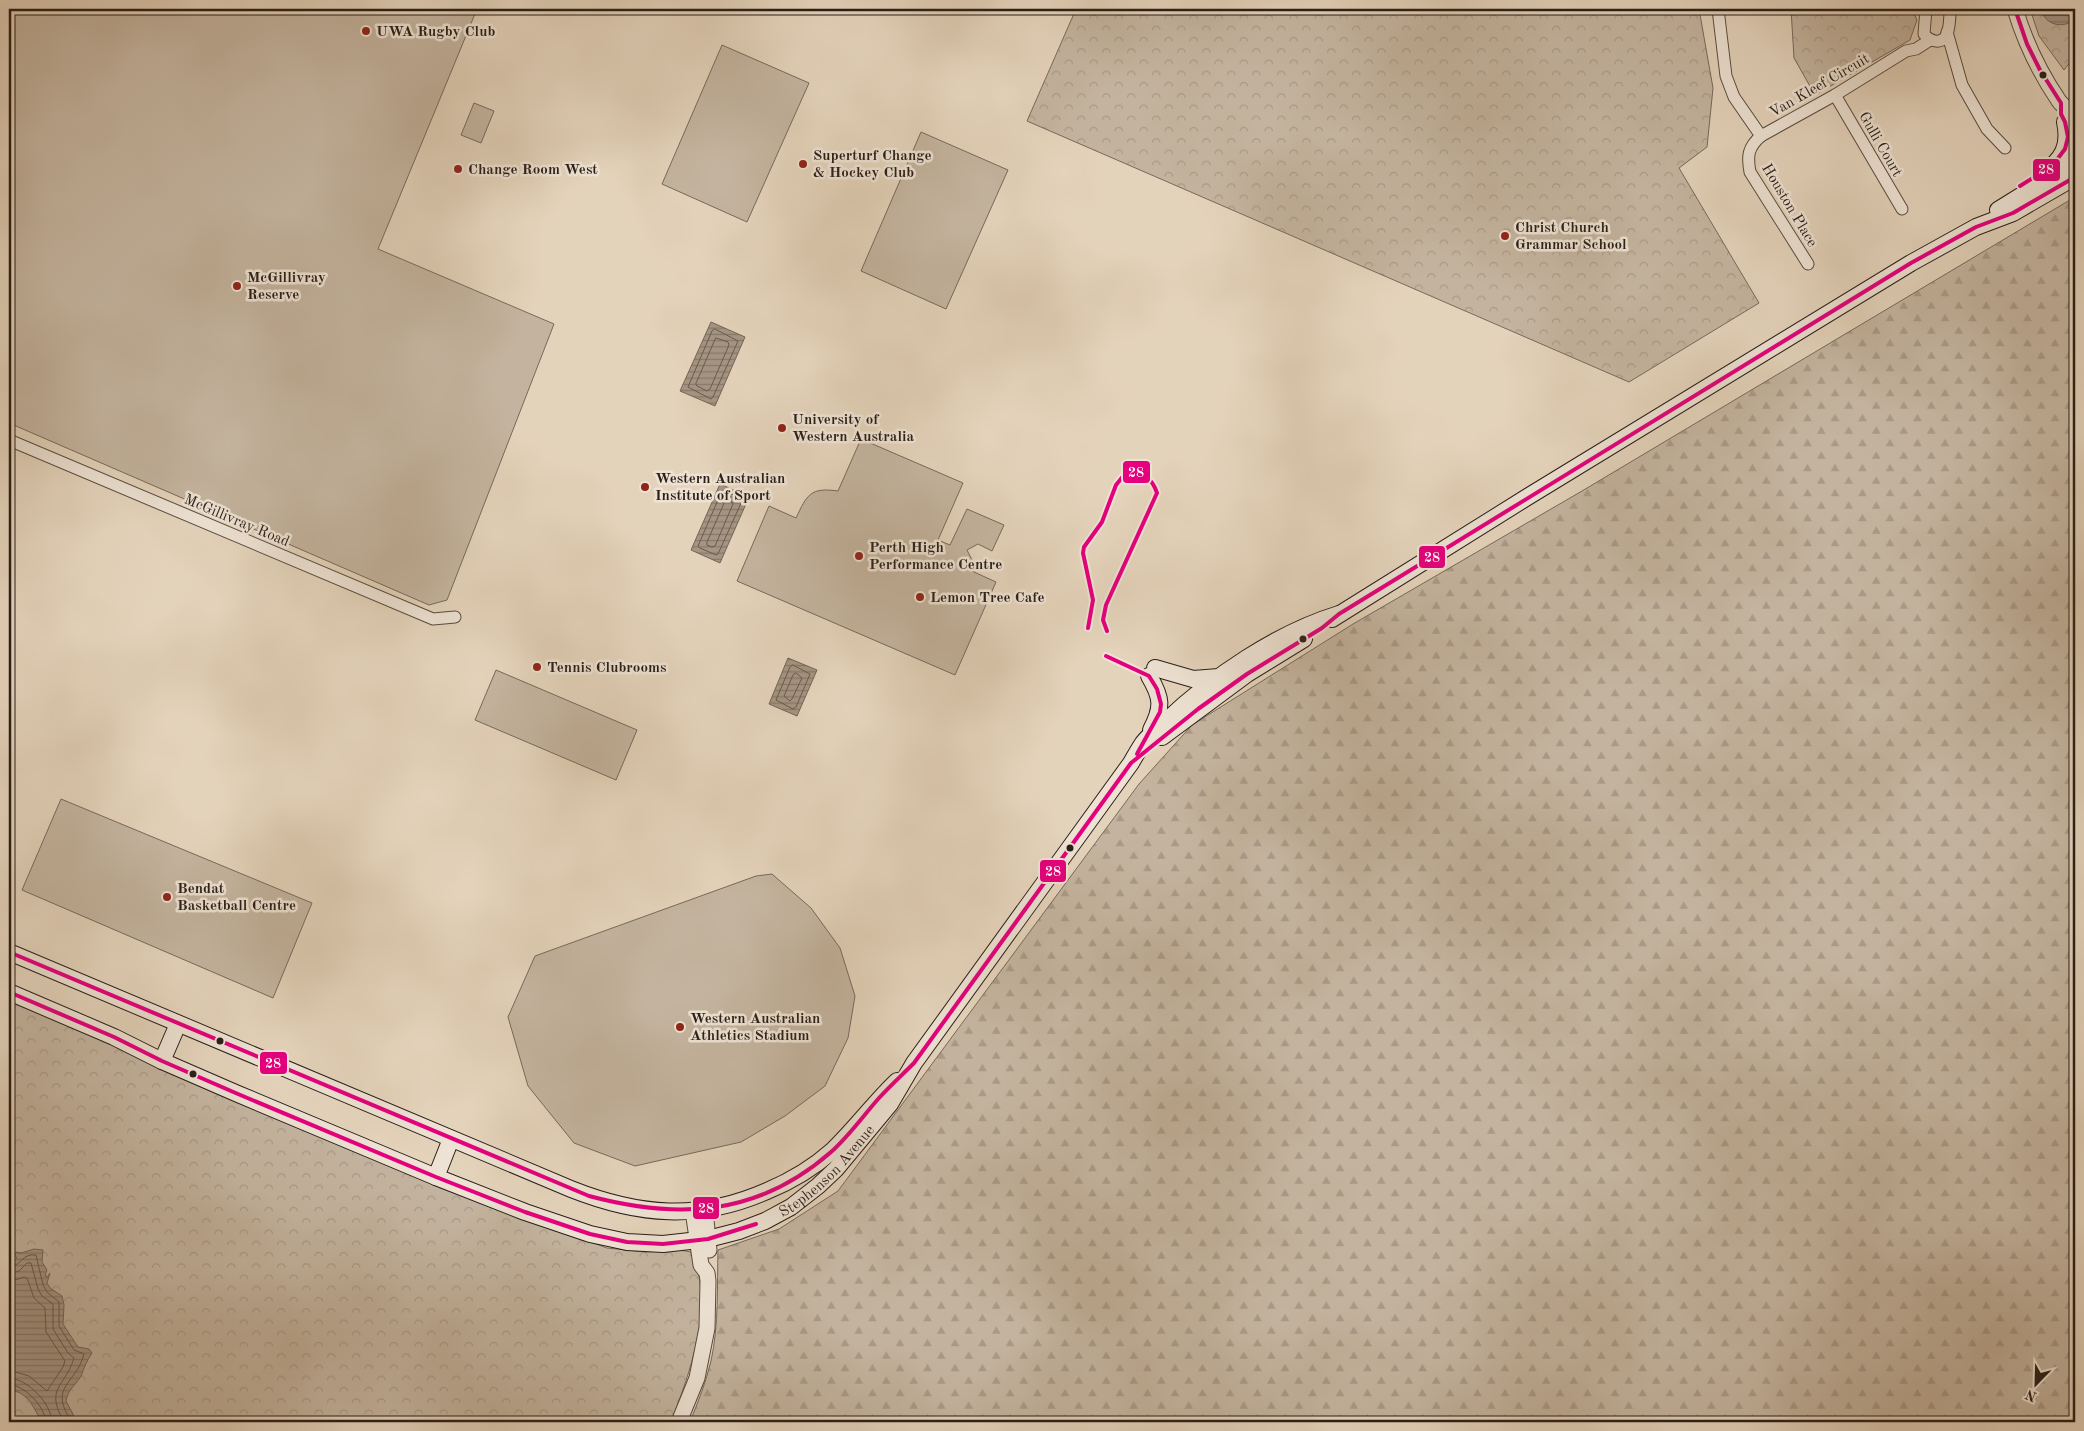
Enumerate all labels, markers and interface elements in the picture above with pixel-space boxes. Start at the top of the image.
marker: UWA Rugby Club [360,25,372,37]
place label: UWA Rugby Club [376,25,495,40]
street label: Van Kleef Circuit [1767,52,1872,121]
unlabelled marker [2038,70,2048,80]
street label: Gulli Court [1855,110,1904,180]
place label: Superturf Change & Hockey Club [813,149,932,181]
marker: Superturf Change & Hockey Club [797,158,809,170]
line badge: 28 [2032,158,2061,182]
street label: Houston Place [1758,162,1819,250]
marker: Change Room West [452,163,464,175]
place label: Change Room West [468,163,598,178]
text: 28 [2038,163,2054,177]
place label: Christ Church Grammar School [1515,221,1627,253]
marker: Christ Church Grammar School [1499,230,1511,242]
place label: McGillivray Reserve [247,271,326,303]
marker: McGillivray Reserve [231,280,243,292]
place label: University of Western Australia [792,413,914,445]
marker: University of Western Australia [776,422,788,434]
line badge: 28 [1122,460,1151,484]
text: 28 [1128,466,1144,480]
place label: Western Australian Institute of Sport [655,472,785,504]
marker: Western Australian Institute of Sport [639,481,651,493]
street label: McGillivray Road [181,492,291,550]
place label: Perth High Performance Centre [869,541,1002,573]
line badge: 28 [1418,545,1446,569]
marker: Perth High Performance Centre [853,550,865,562]
text: 28 [1424,551,1440,565]
marker: Lemon Tree Cafe [914,591,926,603]
place label: Lemon Tree Cafe [930,591,1045,606]
unlabelled marker [1298,634,1308,644]
marker: Tennis Clubrooms [531,661,543,673]
place label: Tennis Clubrooms [547,661,666,676]
unlabelled marker [1065,843,1075,853]
line badge: 28 [1039,859,1067,883]
text: 28 [1045,865,1061,879]
place label: Bendat Basketball Centre [177,882,296,914]
marker: Bendat Basketball Centre [161,891,173,903]
place label: Western Australian Athletics Stadium [690,1012,820,1044]
marker: Western Australian Athletics Stadium [674,1021,686,1033]
unlabelled marker [215,1036,225,1046]
line badge: 28 [259,1051,288,1075]
text: 28 [265,1057,281,1071]
unlabelled marker [188,1069,198,1079]
street label: Stephenson Avenue [777,1123,878,1221]
line badge: 28 [692,1196,720,1220]
text: 28 [698,1202,714,1216]
north arrow [2012,1358,2062,1408]
text: N [2023,1386,2039,1404]

